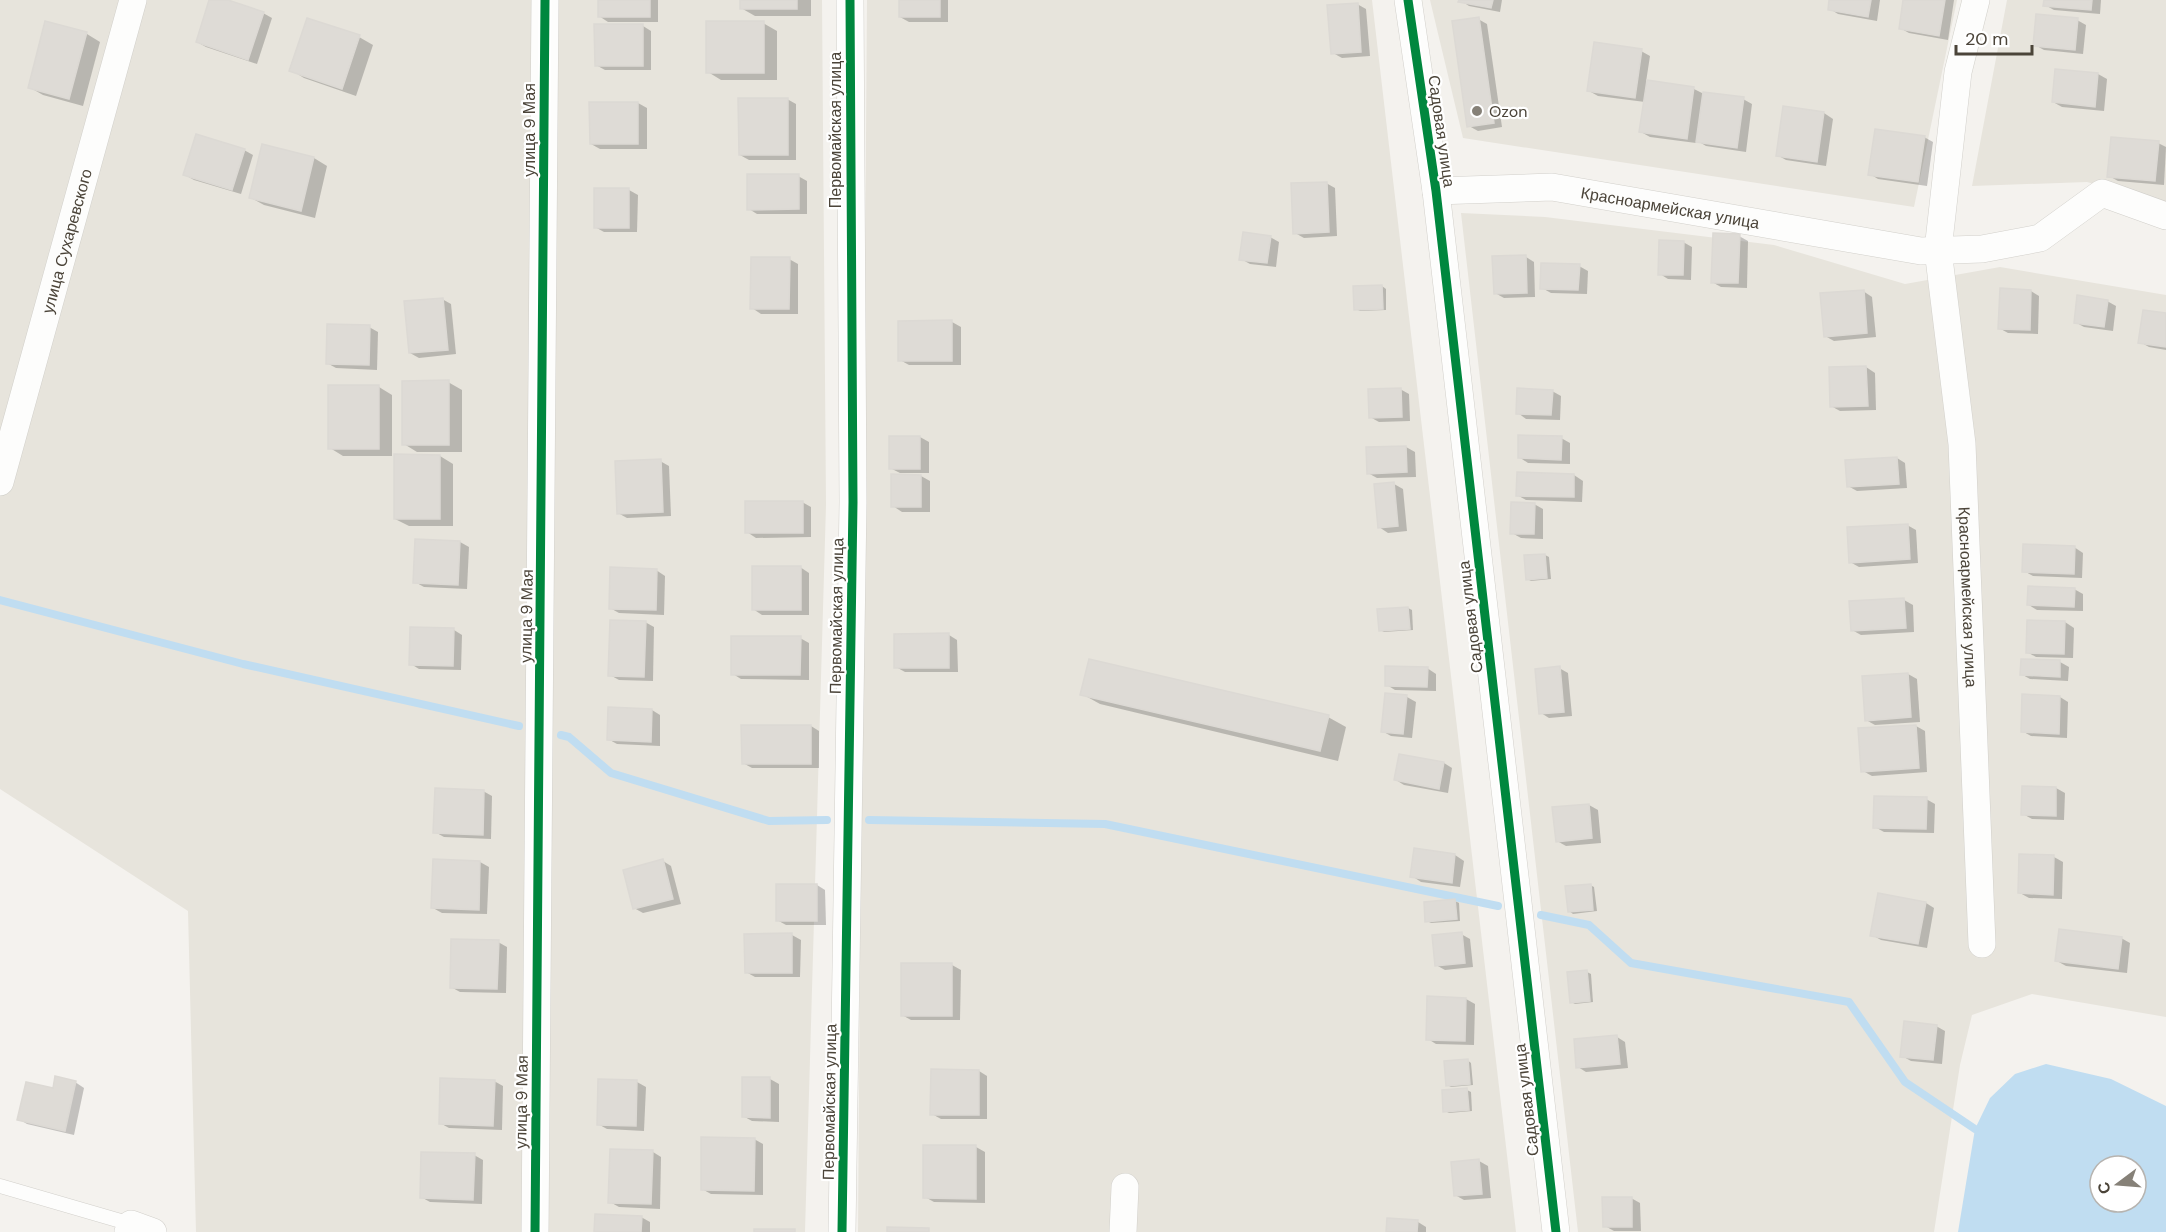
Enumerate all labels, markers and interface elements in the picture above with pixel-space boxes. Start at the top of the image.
scale bar [1956,18,2032,56]
text: 20 m [1965,27,2008,51]
street label: Первомайская улица [825,52,846,208]
street label: Садовая улица [1423,74,1460,189]
street label: улица 9 Мая [519,83,540,177]
place label: Ozon [1489,101,1527,122]
marker: Ozon [1470,104,1484,118]
street label: улица Сухаревского [37,166,97,316]
street label: Красноармейская улица [1579,182,1761,234]
street label: Красноармейская улица [1954,506,1982,688]
street label: Первомайская улица [825,537,848,694]
street label: Садовая улица [1453,559,1488,674]
street label: улица 9 Мая [515,569,538,663]
street label: Первомайская улица [818,1023,841,1180]
street label: Садовая улица [1509,1042,1544,1157]
street label: улица 9 Мая [510,1055,533,1149]
north arrow [2088,1154,2148,1214]
text: С [2092,1179,2116,1196]

